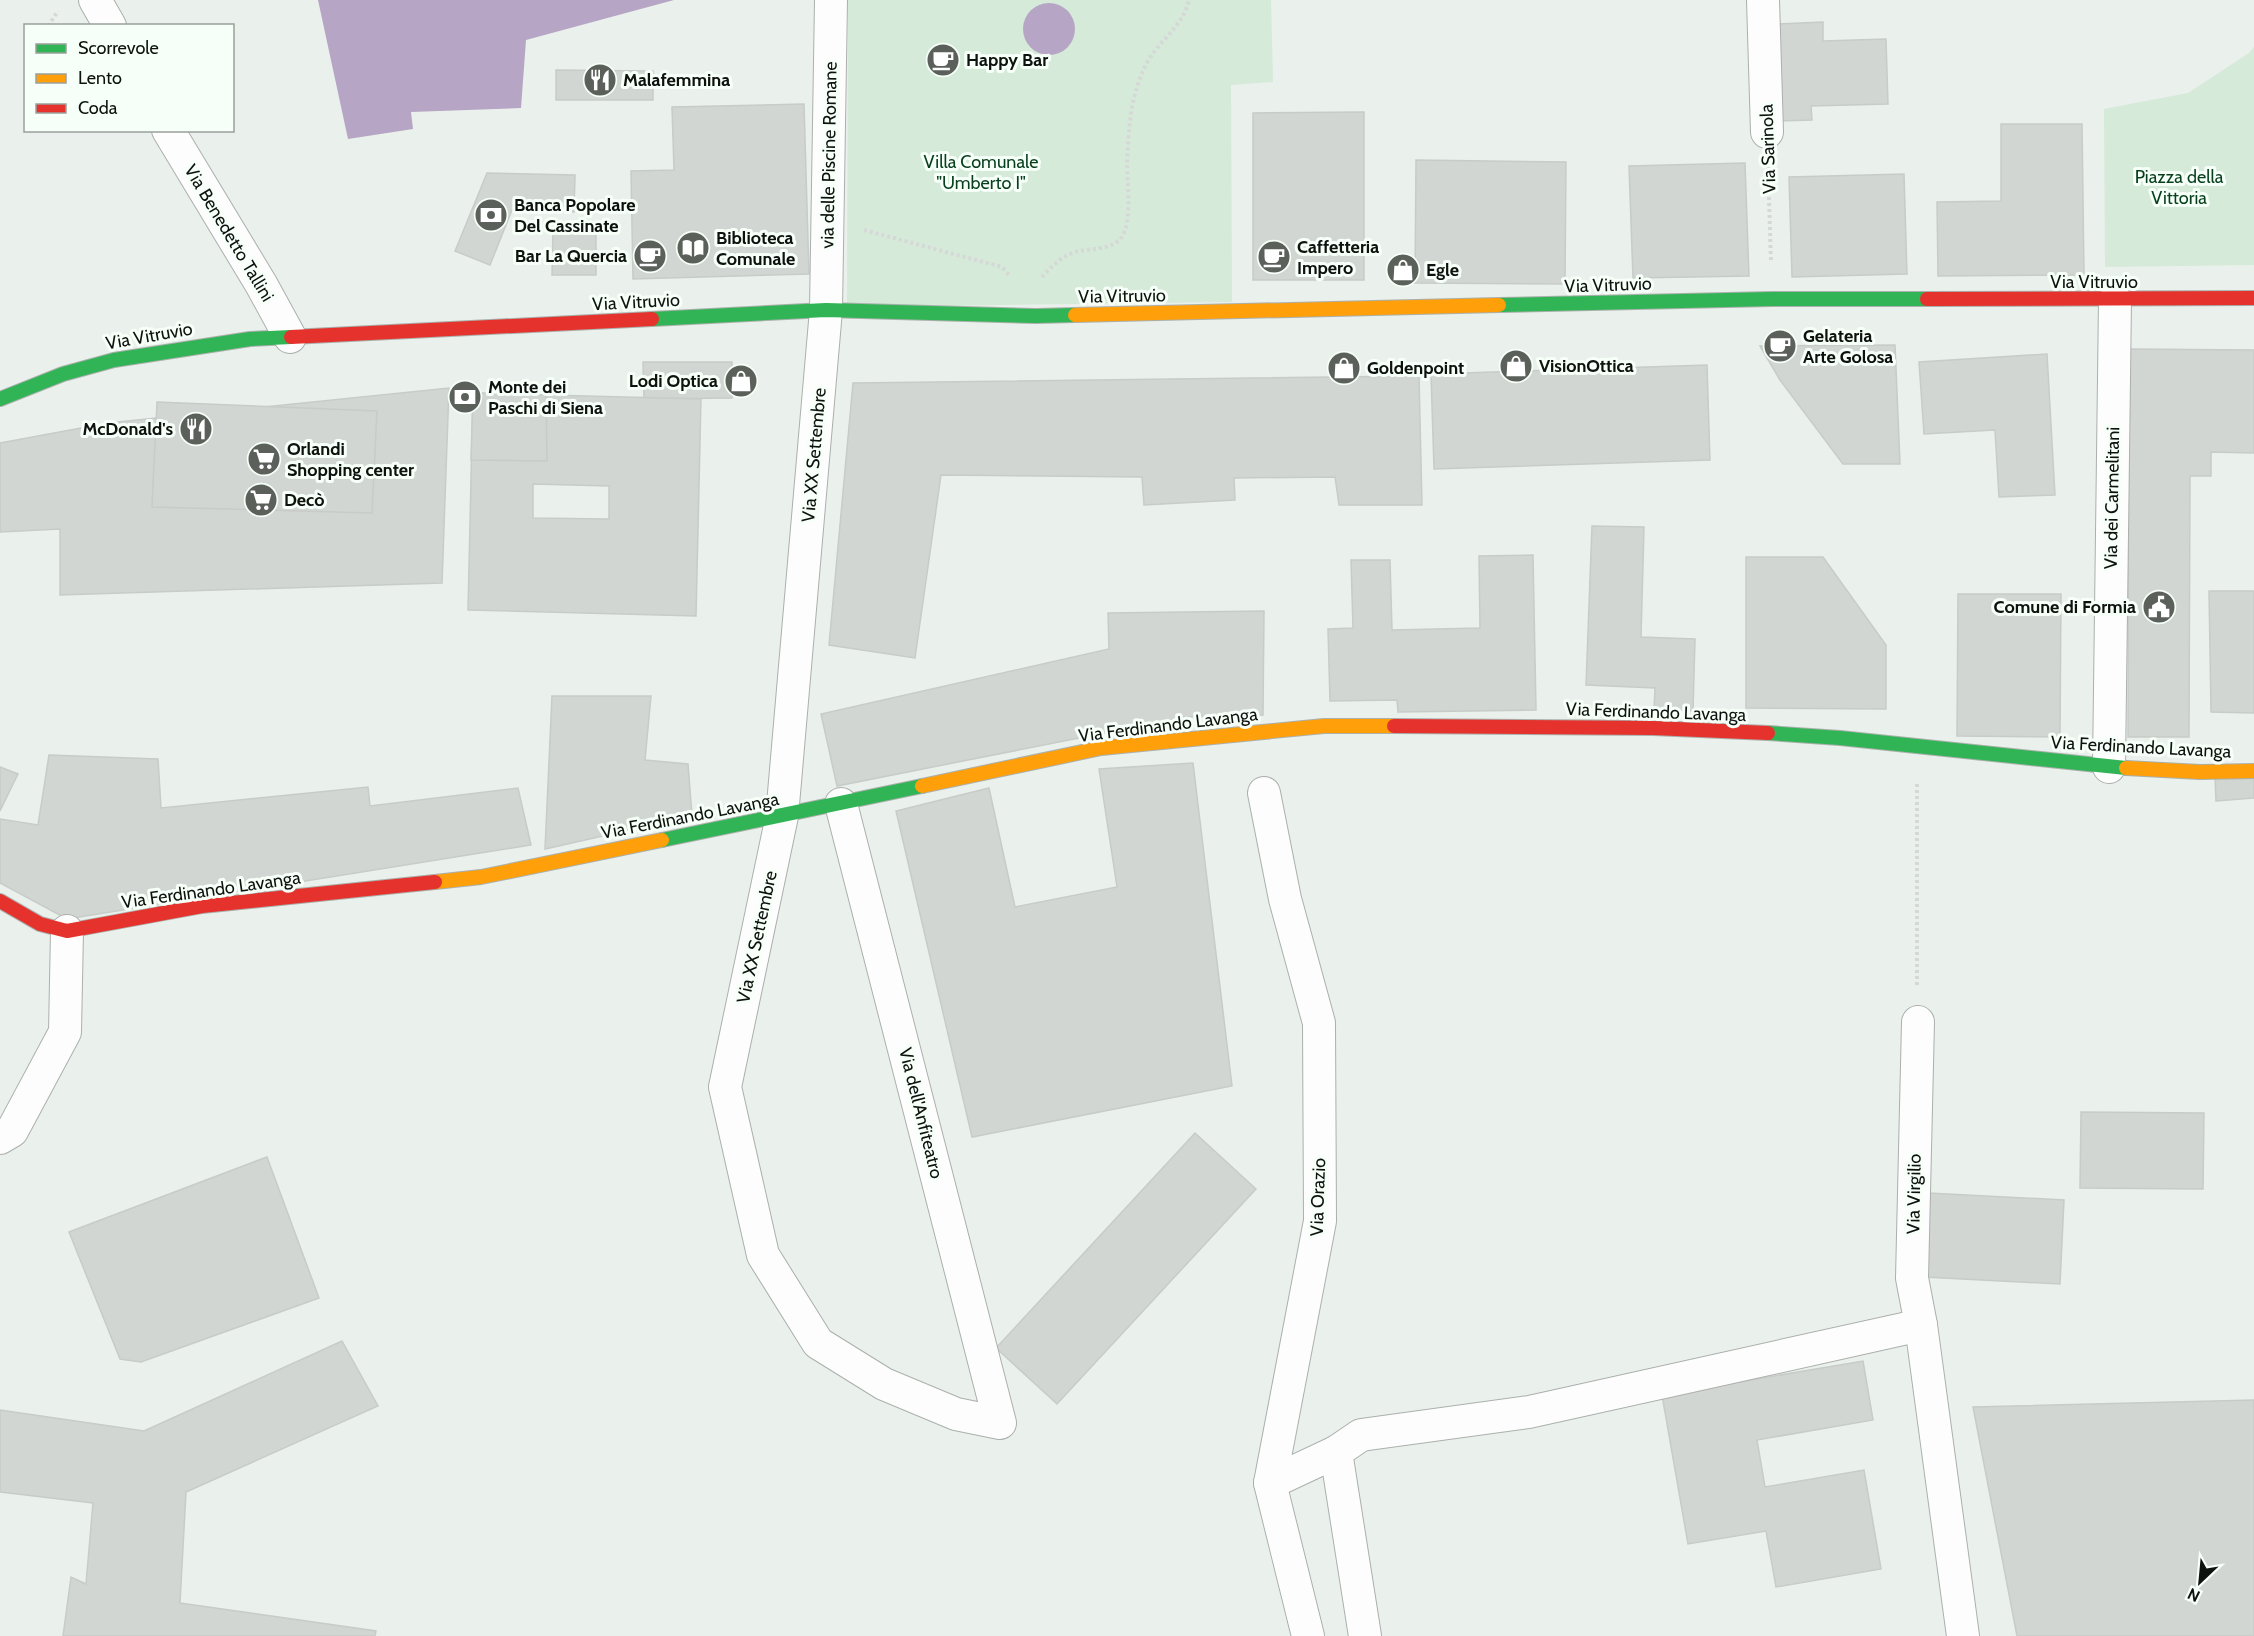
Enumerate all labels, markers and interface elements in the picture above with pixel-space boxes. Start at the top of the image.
legend [24,24,234,132]
text: Scorrevole [78,37,159,59]
cafe icon: Happy Bar [925,42,961,78]
place label: Happy Bar [966,49,1048,71]
street label: via delle Piscine Romane [816,61,842,249]
restaurant icon: Malafemmina [582,62,618,98]
text: Lento [78,67,122,89]
place label: Malafemmina [623,69,730,91]
text: Coda [78,97,118,119]
street label: Via Sarinola [1755,103,1781,194]
park label: Villa Comunale "Umberto I" [924,151,1038,194]
street label: Via Benedetto Tallini [179,160,279,306]
park label: Piazza della Vittoria [2135,166,2224,209]
place label: Banca Popolare Del Cassinate [514,194,635,237]
bank icon: Banca Popolare Del Cassinate [473,197,509,233]
place label: Biblioteca Comunale [716,227,795,270]
library icon: Biblioteca Comunale [675,230,711,266]
place label: Caffetteria Impero [1297,236,1379,279]
cafe icon: Bar La Quercia [632,238,668,274]
cafe icon: Caffetteria Impero [1256,239,1292,275]
place label: Bar La Quercia [515,245,627,267]
shop icon: Egle [1385,252,1421,288]
place label: Egle [1426,259,1459,281]
street label: Via Vitruvio [2050,271,2138,293]
street label: Via Vitruvio [1564,272,1652,298]
street label: Via Vitruvio [1078,284,1166,308]
street label: Via Vitruvio [592,289,680,315]
street label: Via Vitruvio [104,318,194,354]
place label: Gelateria Arte Golosa [1803,325,1893,368]
cafe icon: Gelateria Arte Golosa [1762,328,1798,364]
shop icon: VisionOttica [1498,348,1534,384]
shop icon: Goldenpoint [1326,350,1362,386]
place label: VisionOttica [1539,355,1634,377]
place label: Goldenpoint [1367,357,1464,379]
shop icon: Lodi Optica [723,363,759,399]
place label: Lodi Optica [629,370,718,392]
place label: Monte dei Paschi di Siena [488,376,603,419]
bank icon: Monte dei Paschi di Siena [447,379,483,415]
street label: Via XX Settembre [797,387,831,523]
restaurant icon: McDonald's [178,411,214,447]
place label: McDonald's [83,418,173,440]
street label: Via dei Carmelitani [2100,427,2124,569]
place label: Orlandi Shopping center [287,438,414,481]
supermarket icon: Orlandi Shopping center [246,441,282,477]
supermarket icon: Decò [243,482,279,518]
place label: Decò [284,489,325,511]
public building icon: Comune di Formia [2141,589,2177,625]
place label: Comune di Formia [1994,596,2136,618]
street label: Via Ferdinando Lavanga [1565,698,1747,726]
street label: Via Ferdinando Lavanga [1077,703,1259,747]
street label: Via Ferdinando Lavanga [2050,731,2232,763]
street label: Via Ferdinando Lavanga [599,788,781,844]
street label: Via Ferdinando Lavanga [120,866,302,913]
street label: Via XX Settembre [732,869,782,1005]
street label: Via dell'Anfiteatro [894,1045,948,1181]
street label: Via Virgilio [1902,1153,1926,1234]
street label: Via Orazio [1306,1157,1330,1237]
north arrow [2170,1552,2230,1612]
text: N [2184,1584,2203,1606]

